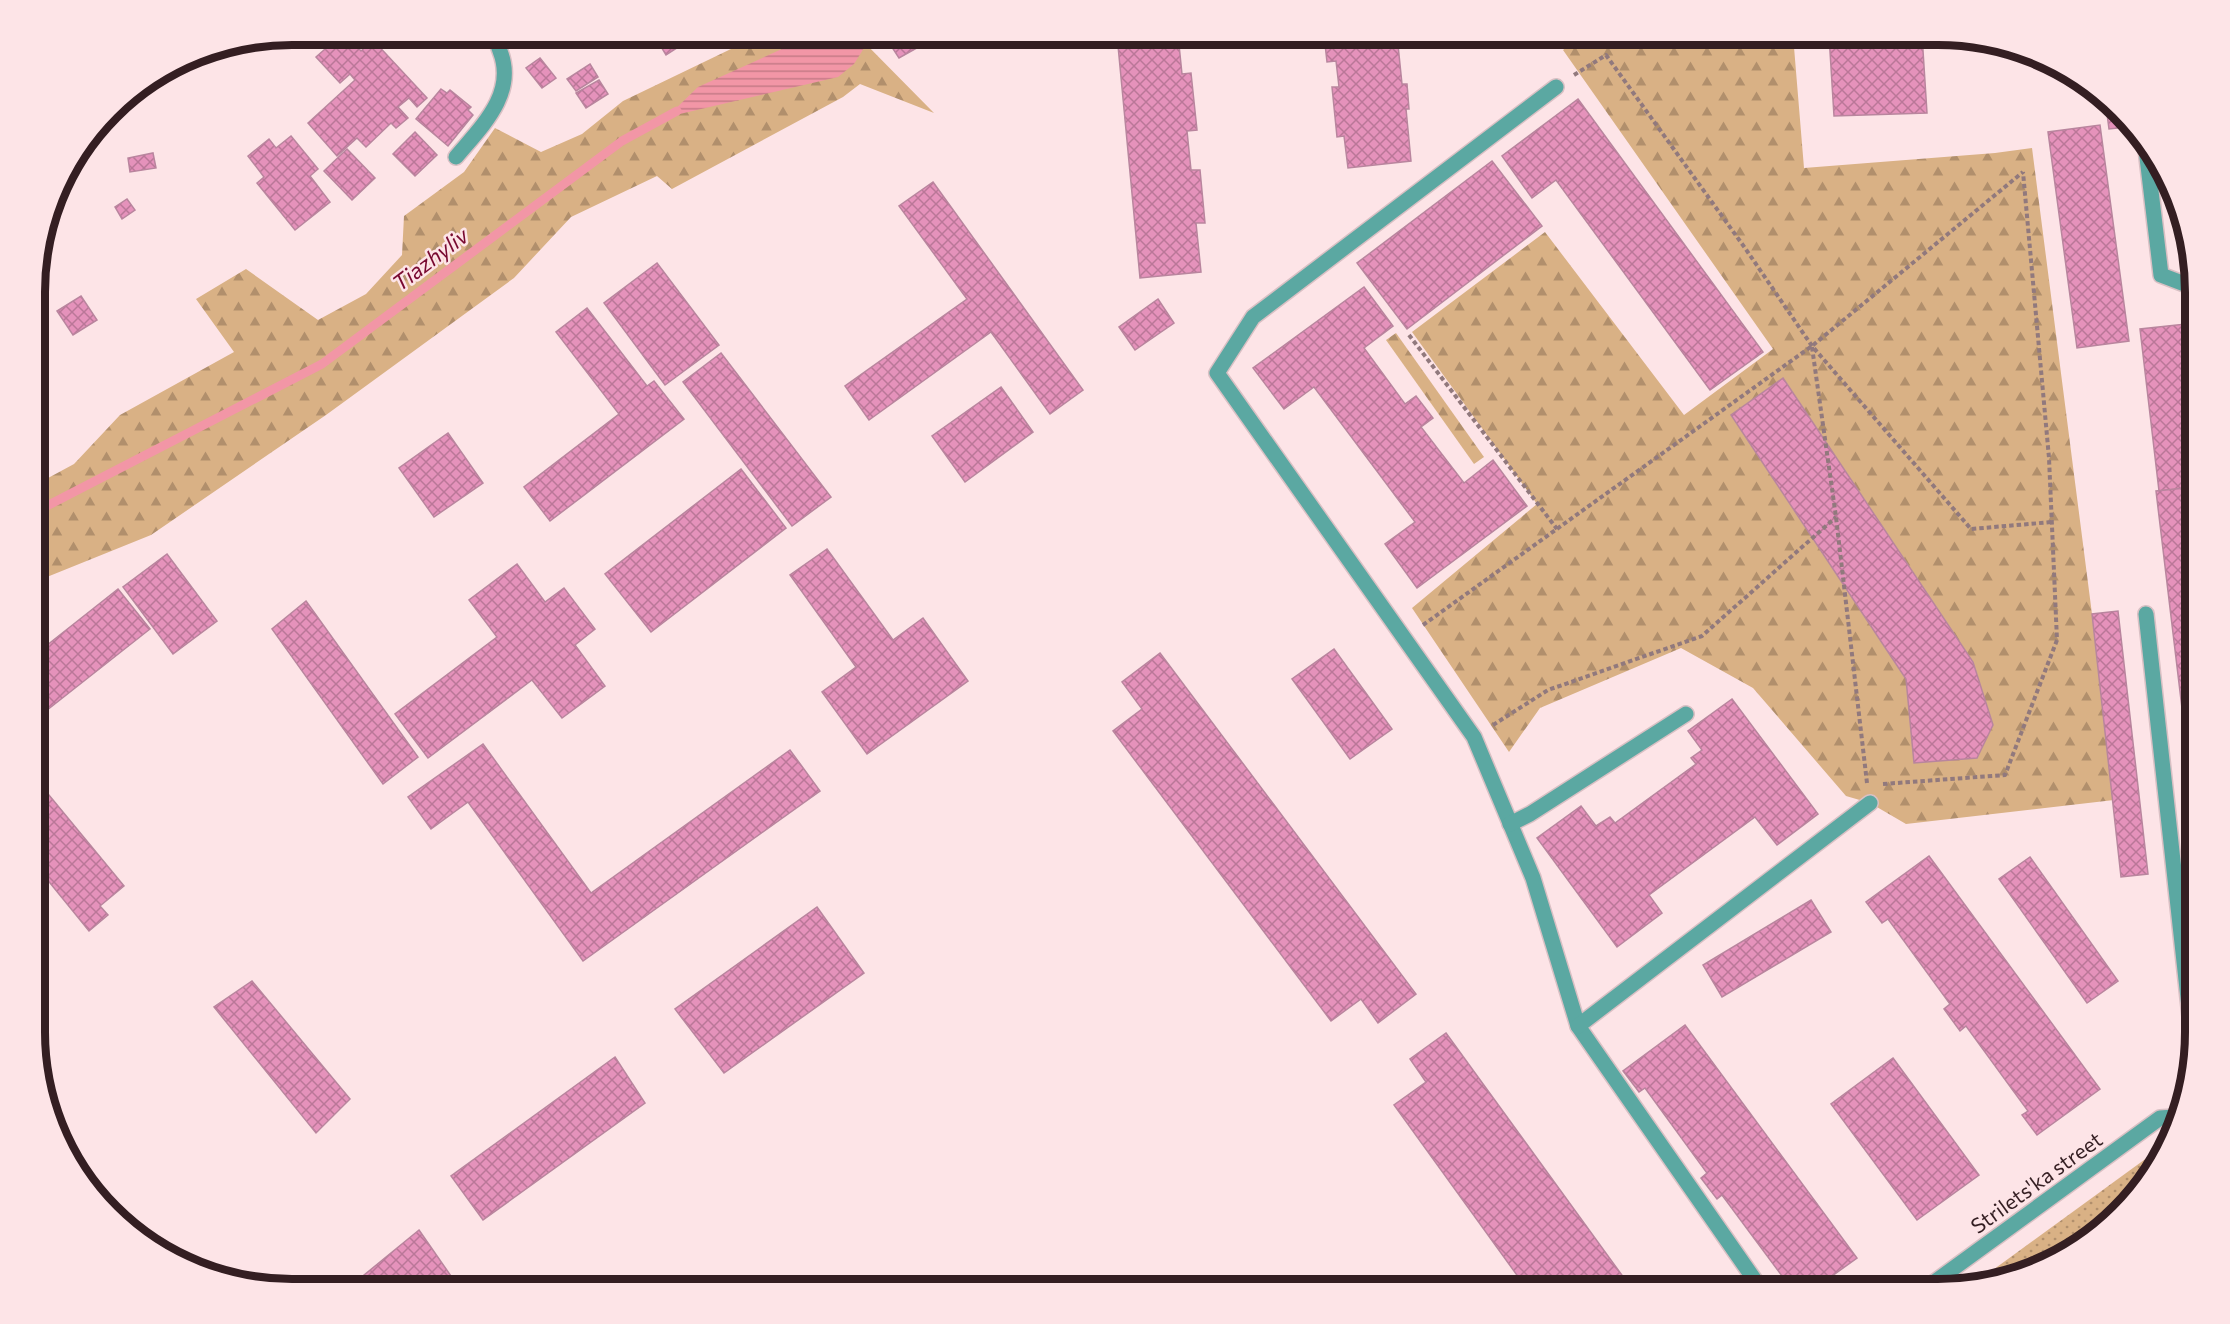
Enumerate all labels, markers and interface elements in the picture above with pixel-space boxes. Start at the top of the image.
water label: Tiazhyliv [387,221,474,296]
street label: Strilets'ka street [1965,1126,2107,1238]

